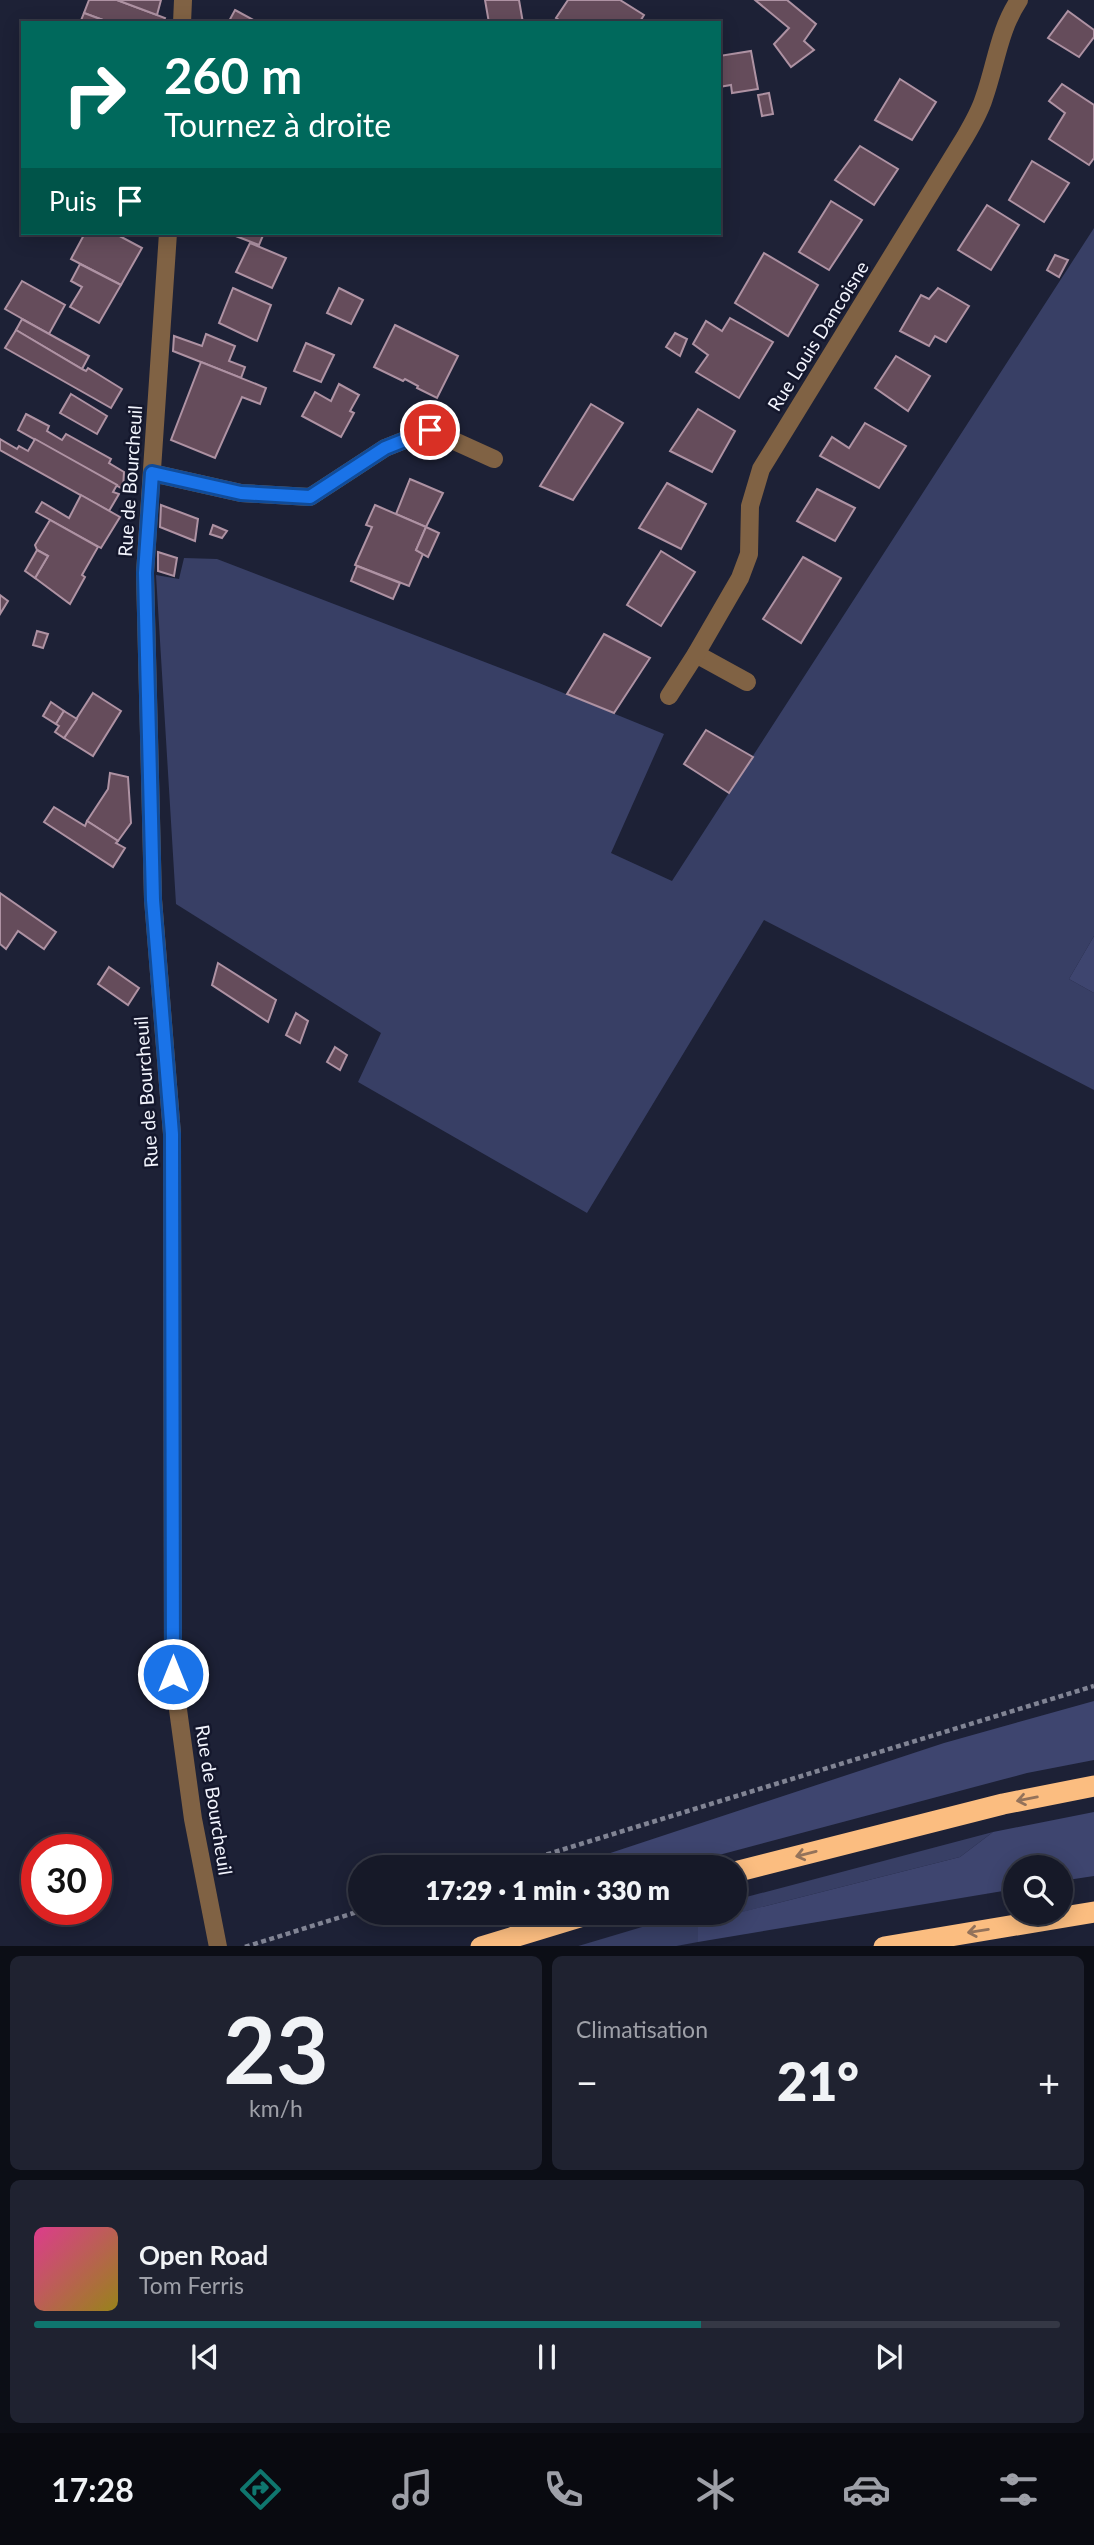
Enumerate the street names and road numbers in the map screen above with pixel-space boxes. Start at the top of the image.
street label: Rue Louis Dancoisne [762,257,873,415]
street label: Rue de Bourcheuil [113,404,146,558]
street label: Rue de Bourcheuil [129,1015,162,1169]
street label: Rue de Bourcheuil [191,1723,238,1877]

